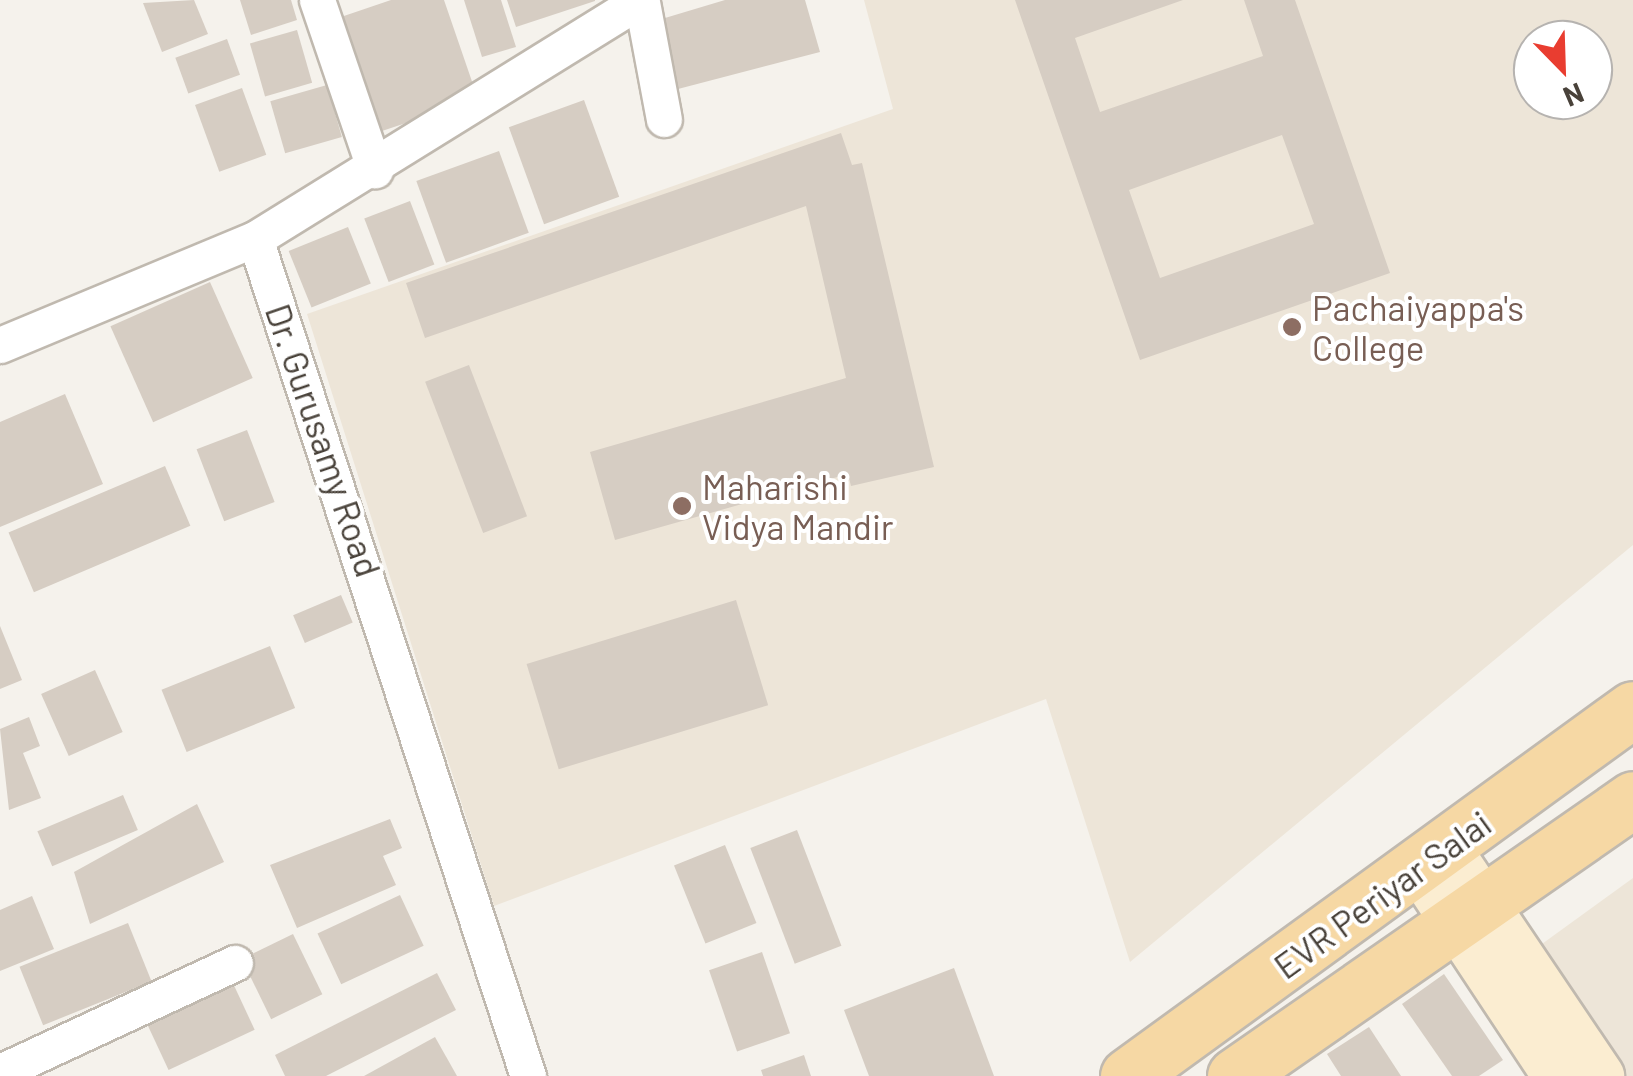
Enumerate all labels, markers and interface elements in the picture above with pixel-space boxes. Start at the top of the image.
north arrow [1513,20,1613,120]
text: N [1559,76,1589,115]
place label: Pachaiyappa's College [1312,286,1524,368]
street label: Dr. Gurusamy Road [258,298,390,582]
marker: Pachaiyappa's College [1281,316,1303,338]
place label: Maharishi Vidya Mandir [702,465,894,547]
marker: Maharishi Vidya Mandir [671,495,693,517]
street label: EVR Periyar Salai [1265,801,1499,987]

